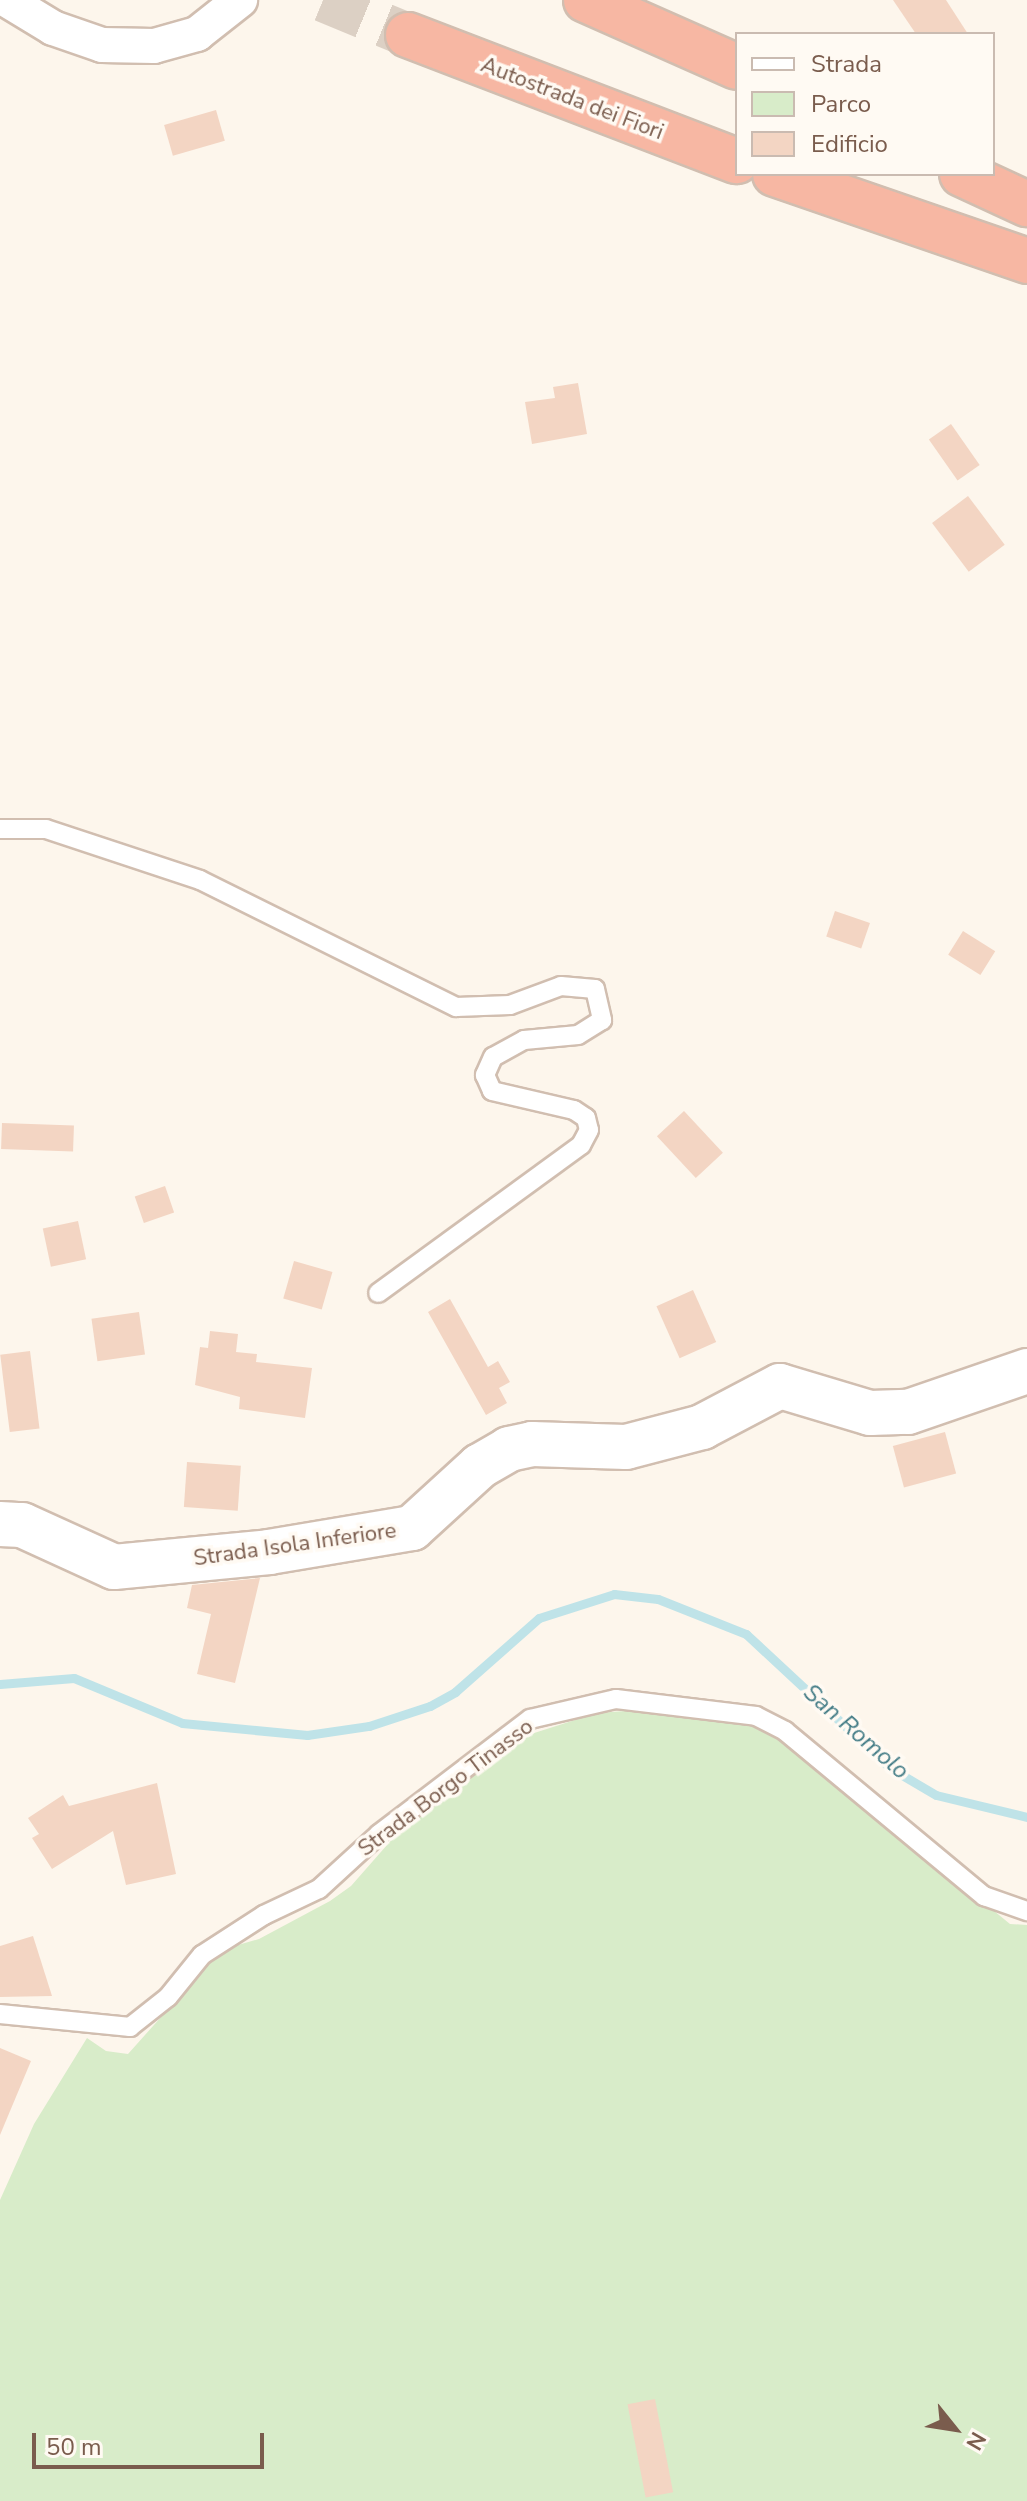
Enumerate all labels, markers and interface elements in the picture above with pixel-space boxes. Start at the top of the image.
legend [735,32,995,176]
text: Strada [811,48,882,80]
street label: Autostrada dei Fiori [477,52,667,146]
text: Parco [811,88,871,120]
text: Edificio [811,128,888,160]
street label: Strada Isola Inferiore [192,1518,398,1572]
water label: San Romolo [797,1678,915,1786]
street label: Strada Borgo Tinasso [353,1714,539,1862]
north arrow [915,2389,995,2469]
scale bar [36,2417,268,2467]
text: N [959,2426,993,2456]
text: 50 m [46,2431,102,2463]

